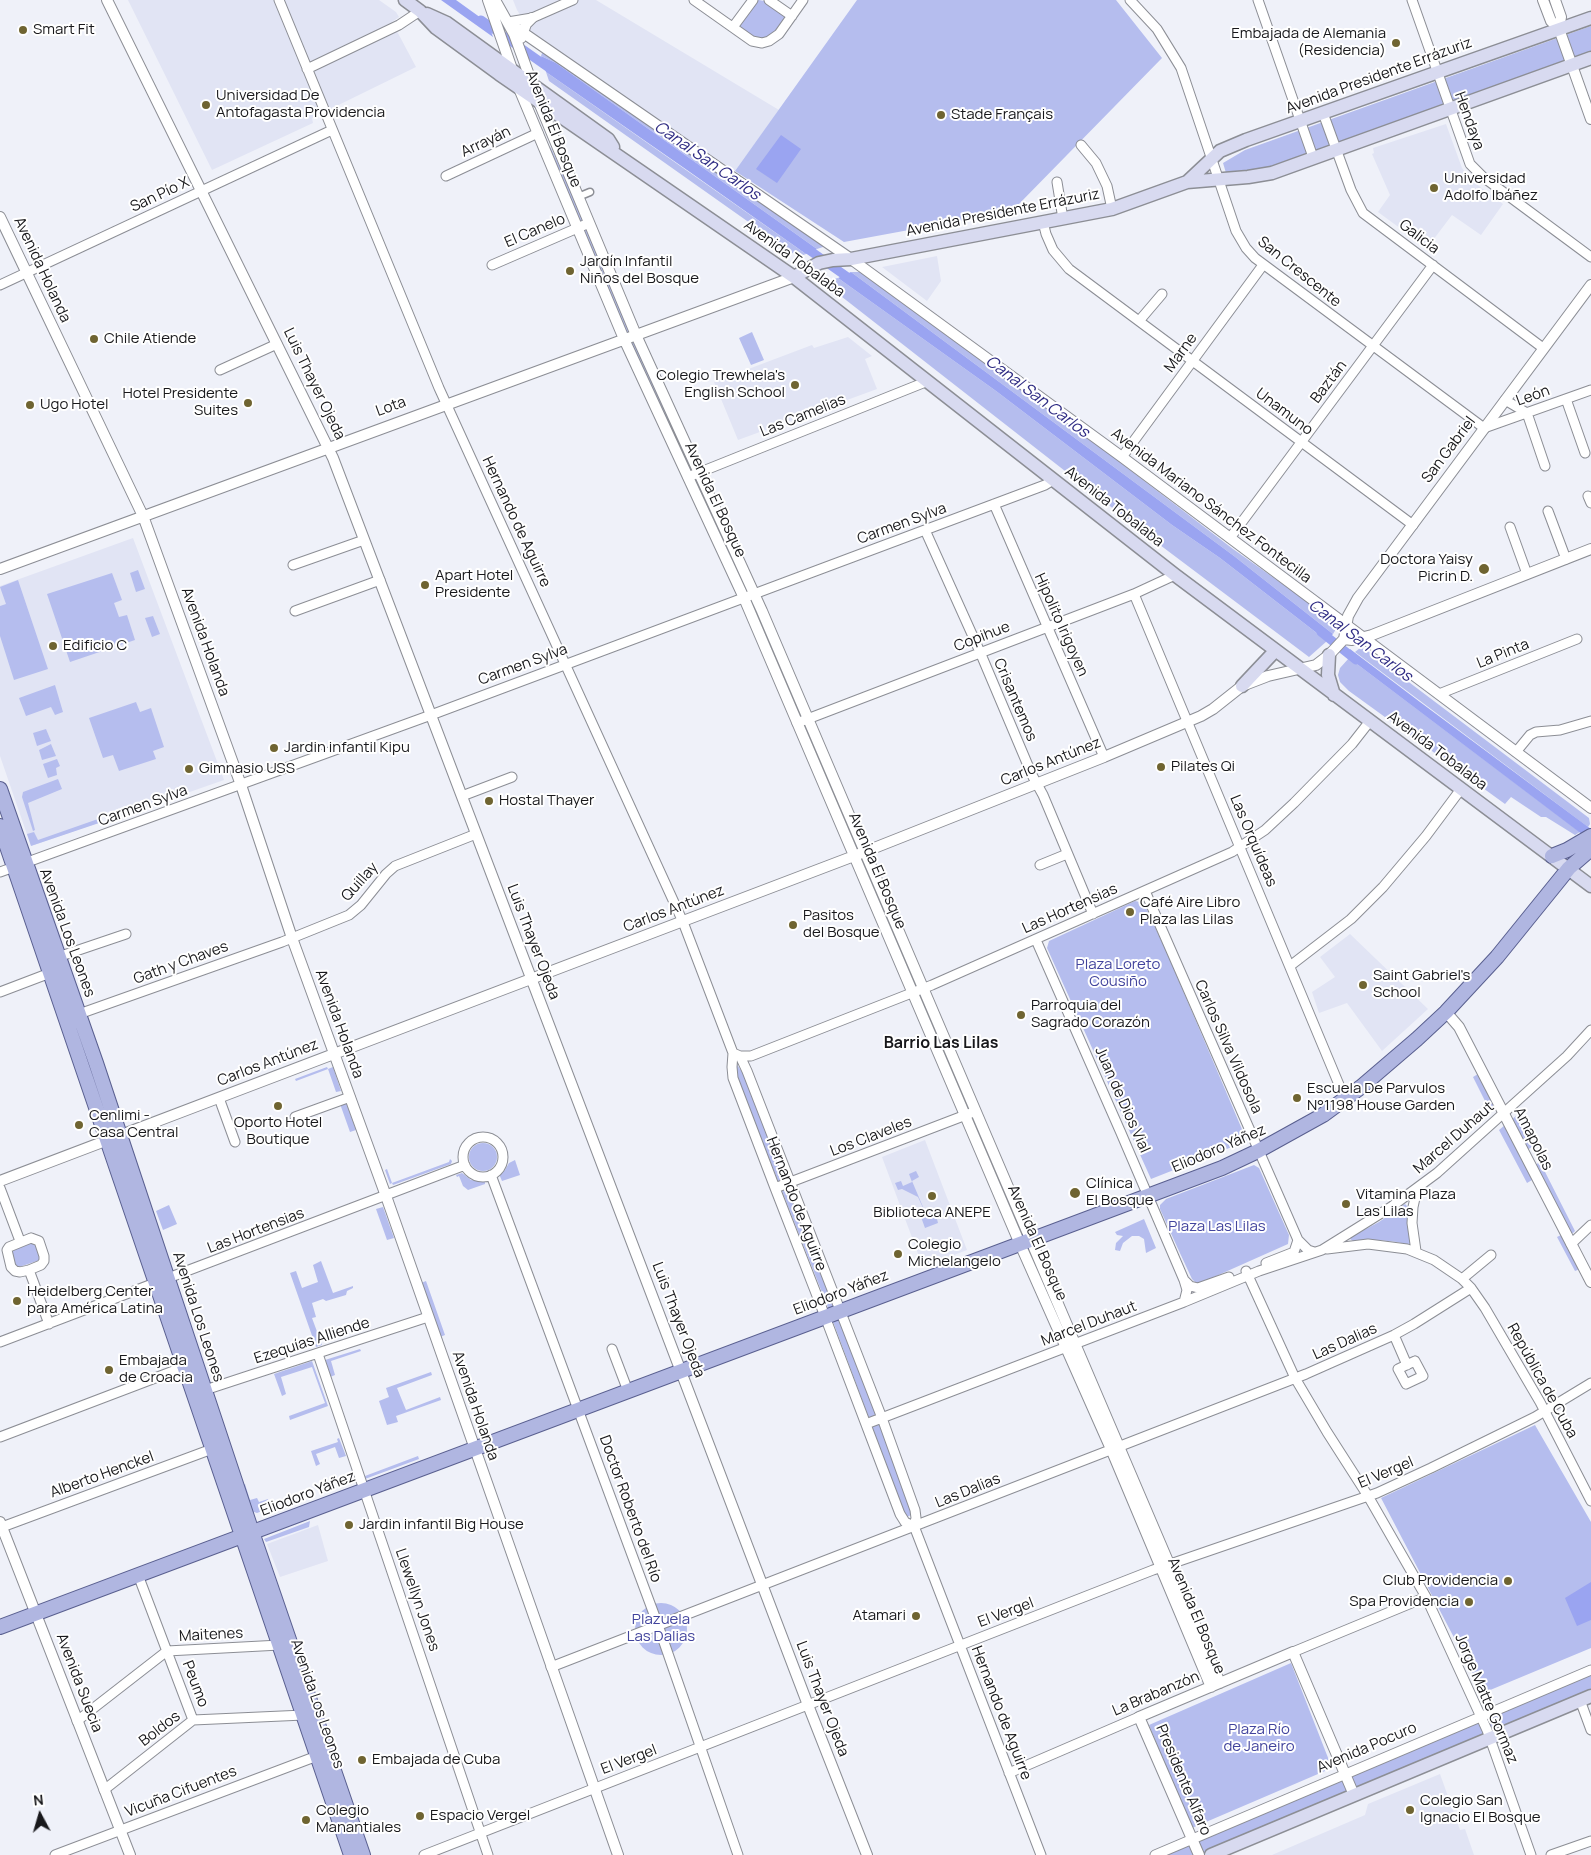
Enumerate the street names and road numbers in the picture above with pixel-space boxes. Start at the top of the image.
street label: Avenida Presidente Errázuriz [1283,34,1475,118]
street label: Avenida El Bosque [521,68,585,190]
street label: Hendaya [1450,90,1488,152]
street label: Arrayán [458,123,514,161]
street label: San Pío X [128,174,192,216]
street label: Avenida Presidente Errázuriz [905,185,1101,241]
street label: El Canelo [502,210,568,252]
street label: Avenida Holanda [10,214,74,326]
street label: Avenida Tobalaba [740,216,848,302]
street label: Galicia [1395,216,1443,258]
street label: San Crescente [1254,233,1344,311]
street label: Luis Thayer Ojeda [279,325,349,443]
street label: Marne [1161,330,1201,376]
street label: Baztán [1307,357,1351,407]
street label: León [1514,382,1552,410]
street label: Unamuno [1252,385,1316,439]
street label: Las Camelias [758,391,848,441]
street label: Lota [373,393,409,421]
street label: San Gabriel [1418,413,1480,487]
street label: Avenida Mariano Sánchez Fontecilla [1107,425,1315,587]
street label: Avenida El Bosque [680,440,750,560]
street label: Hernando de Aguirre [478,454,554,590]
street label: Avenida Tobalaba [1061,463,1167,551]
street label: Carmen Sylva [855,500,949,548]
street label: Hipolito Irigoyen [1030,571,1092,679]
street label: Avenida Holanda [177,585,233,699]
street label: Copihue [951,618,1013,656]
street label: La Pinta [1474,635,1532,673]
street label: Carmen Sylva [476,641,570,689]
street label: Crisantemos [989,656,1041,744]
street label: Avenida Tobalaba [1384,708,1490,794]
street label: Carlos Antúnez [998,734,1104,790]
street label: Carmen Sylva [96,782,190,830]
street label: Las Orquídeas [1226,792,1280,890]
street label: Avenida El Bosque [844,810,910,932]
street label: Quillay [338,859,382,905]
street label: Avenida Los Leones [35,866,99,1000]
street label: Las Hortensias [1020,880,1120,938]
street label: Luis Thayer Ojeda [503,882,563,1002]
street label: Carlos Antúnez [621,882,727,936]
street label: Gath y Chaves [131,938,231,988]
street label: Avenida Holanda [311,967,367,1081]
street label: Carlos Silva Vildosola [1190,977,1266,1117]
street label: Carlos Antúnez [215,1036,321,1090]
street label: Juan de Dios Vial [1091,1044,1153,1156]
street label: Marcel Duhaut [1410,1098,1498,1178]
street label: Amapolas [1510,1105,1556,1173]
street label: Los Claveles [828,1113,914,1161]
street label: Eliodoro Yáñez [1169,1121,1269,1177]
street label: Hernando de Aguirre [762,1134,830,1274]
street label: Avenida El Bosque [1003,1182,1071,1304]
street label: Las Hortensias [205,1204,307,1258]
street label: Avenida Los Leones [169,1250,227,1384]
street label: Luis Thayer Ojeda [648,1260,708,1380]
street label: Eliodoro Yáñez [791,1267,891,1319]
street label: Marcel Duhaut [1039,1298,1139,1350]
street label: Ezequías Alliende [252,1314,372,1368]
street label: Las Dalias [1310,1320,1380,1364]
street label: República de Cuba [1503,1320,1581,1442]
street label: Avenida Holanda [448,1349,502,1463]
street label: Doctor Roberto del Río [595,1433,665,1585]
street label: Alberto Henckel [48,1448,156,1502]
street label: El Vergel [1356,1453,1416,1493]
street label: Eliodoro Yáñez [258,1468,358,1520]
street label: Las Dalias [933,1470,1003,1512]
street label: Llewellyn Jones [391,1546,443,1654]
street label: Avenida El Bosque [1163,1555,1229,1677]
street label: El Vergel [976,1594,1036,1632]
street label: Maitenes [178,1624,244,1646]
street label: Avenida Suecia [52,1631,106,1735]
street label: Jorge Matte Gormaz [1451,1631,1521,1767]
street label: Avenida Los Leones [286,1637,348,1771]
street label: Luis Thayer Ojeda [792,1639,852,1759]
street label: Hernando de Aguirre [967,1643,1035,1783]
street label: Peumo [178,1658,212,1710]
street label: La Brabanzón [1110,1668,1202,1720]
street label: Boldos [136,1707,184,1751]
street label: Avenida Pocuro [1314,1719,1420,1777]
street label: Presidente Alfaro [1151,1722,1215,1838]
street label: El Vergel [599,1741,659,1779]
street label: Vicuña Cifuentes [123,1762,239,1822]

